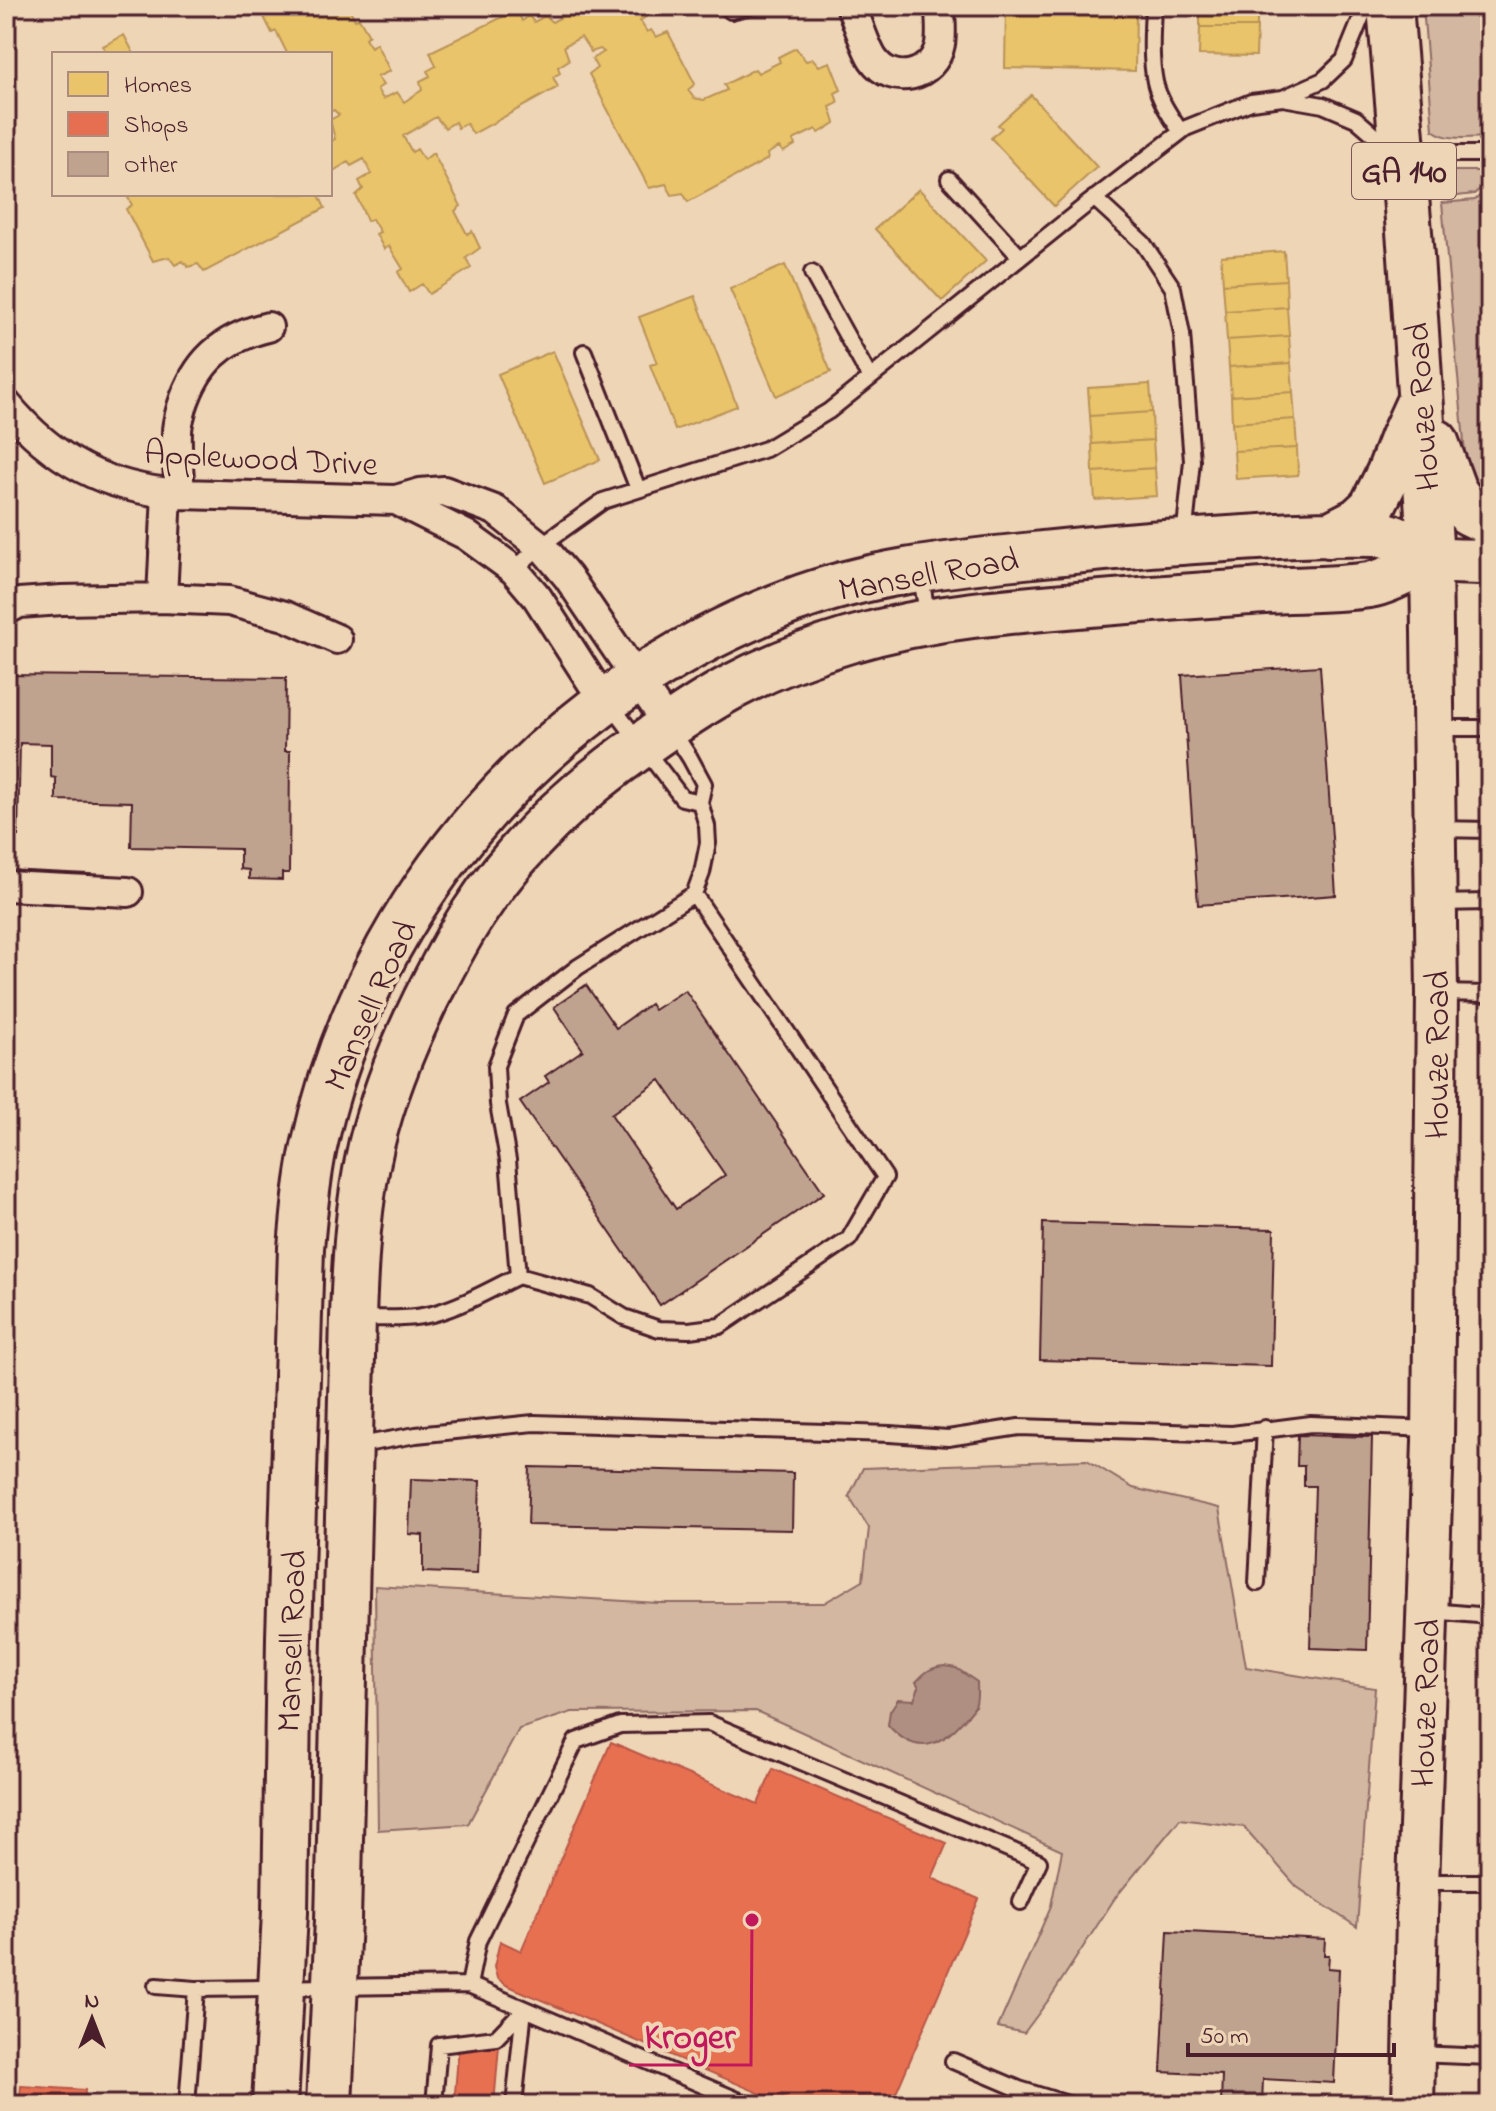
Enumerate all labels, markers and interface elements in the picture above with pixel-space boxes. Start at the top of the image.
legend [52,52,332,196]
text: Homes [124,69,192,104]
text: Shops [124,109,189,144]
road number: GA 140 [1352,143,1456,199]
text: Other [124,149,178,184]
street label: Houze Road [1394,321,1456,493]
street label: Applewood Drive [143,430,380,492]
street label: Mansell Road [835,537,1023,617]
street label: Mansell Road [313,913,433,1100]
street label: Houze Road [1415,971,1465,1139]
street label: Mansell Road [266,1549,322,1733]
street label: Houze Road [1400,1618,1456,1788]
north arrow [52,1979,132,2059]
text: N [85,1986,99,2018]
callout: Kroger [629,2005,751,2065]
scale bar [1188,2007,1394,2057]
text: Kroger [645,2013,736,2067]
text: 50 m [1200,2020,1249,2055]

